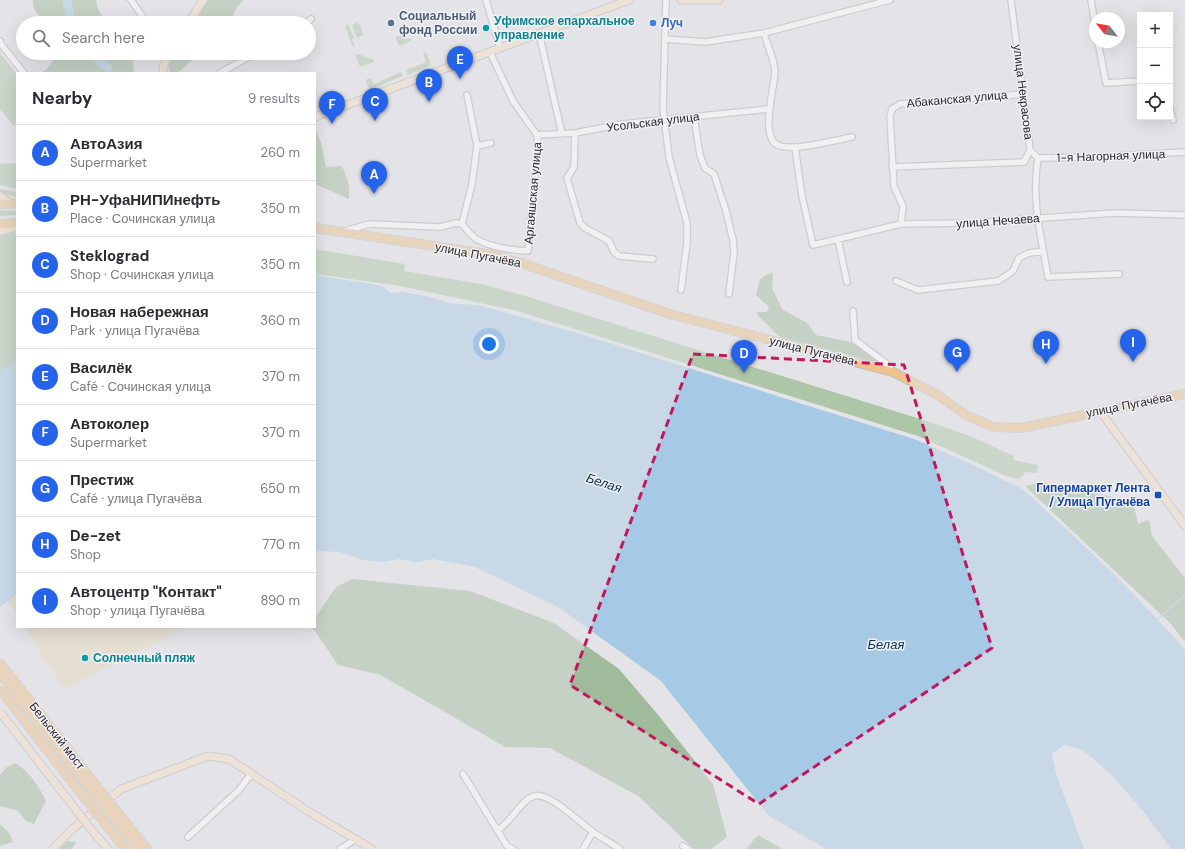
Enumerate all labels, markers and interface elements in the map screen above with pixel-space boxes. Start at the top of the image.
place label: Социальный фонд России [399,8,477,38]
north arrow [1089,12,1125,48]
map controls [1137,12,1173,120]
button: + [1137,12,1173,48]
place label: Уфимское епархальное управление [494,13,635,43]
place label: Луч [661,15,683,31]
search box [16,16,316,60]
marker: Социальный фонд России [386,18,396,28]
marker: Луч [648,18,658,28]
marker: Уфимское епархальное управление [481,23,491,33]
icon: search [30,27,52,49]
text: Search here [62,28,145,48]
street label: улица Некрасова [1009,43,1037,141]
pin: E [447,46,473,79]
button: − [1137,48,1173,84]
pin: B [416,69,442,102]
button: locate [1137,84,1173,120]
text: Nearby [32,87,92,109]
street label: Абаканская улица [906,87,1008,111]
pin: C [362,88,388,121]
text: 9 results [248,90,300,107]
pin: F [319,91,345,124]
street label: Усольская улица [606,108,701,136]
text: АвтоАзия [70,134,142,154]
street label: Аргаяшская улица [521,141,545,245]
text: A [40,144,50,161]
text: 260 m [260,144,300,161]
street label: 1-я Нагорная улица [1056,146,1166,166]
text: Supermarket [70,154,147,171]
pin: A [361,161,387,194]
text: РН-УфаНИПИнефть [70,190,220,210]
text: B [41,200,49,217]
text: 350 m [260,200,300,217]
text: Place · Сочинская улица [70,210,215,227]
street label: улица Нечаева [956,210,1041,232]
street label: улица Пугачёва [434,239,523,271]
text: Steklograd [70,246,149,266]
text: C [40,256,50,273]
text: 350 m [260,256,300,273]
text: Shop · Сочинская улица [70,266,214,283]
text: Новая набережная [70,302,209,322]
text: D [40,312,50,329]
text: 360 m [260,312,300,329]
text: Park · улица Пугачёва [70,322,200,339]
pin: I [1120,329,1146,362]
pin: H [1033,331,1059,364]
street label: улица Пугачёва [768,333,857,369]
your location [479,334,499,354]
pin: G [944,339,970,372]
pin: D [731,340,757,373]
text: Василёк [70,358,132,378]
text: E [41,368,49,385]
text: 370 m [262,368,300,385]
text: Café · Сочинская улица [70,378,211,395]
street label: улица Пугачёва [1085,389,1174,421]
text: Автоколер [70,414,149,434]
text: F [41,424,49,441]
text: 370 m [262,424,300,441]
text: Supermarket [70,434,147,451]
water label: Белая [584,469,624,497]
text: Престиж [70,470,134,490]
text: G [40,480,50,497]
text: 650 m [260,480,300,497]
place label: Гипермаркет Лента / Улица Пугачёва [1036,480,1150,510]
text: Café · улица Пугачёва [70,490,202,507]
marker: Гипермаркет Лента / Улица Пугачёва [1153,490,1163,500]
text: De-zet [70,526,121,546]
text: H [40,536,50,553]
text: 770 m [262,536,300,553]
text: Shop [70,546,101,563]
text: Автоцентр "Контакт" [70,582,222,602]
text: I [43,592,47,609]
text: 890 m [260,592,300,609]
text: Shop · улица Пугачёва [70,602,205,619]
water label: Белая [868,636,904,653]
place label: Солнечный пляж [93,650,195,666]
marker: Солнечный пляж [80,653,90,663]
street label: Бельский мост [26,699,89,773]

